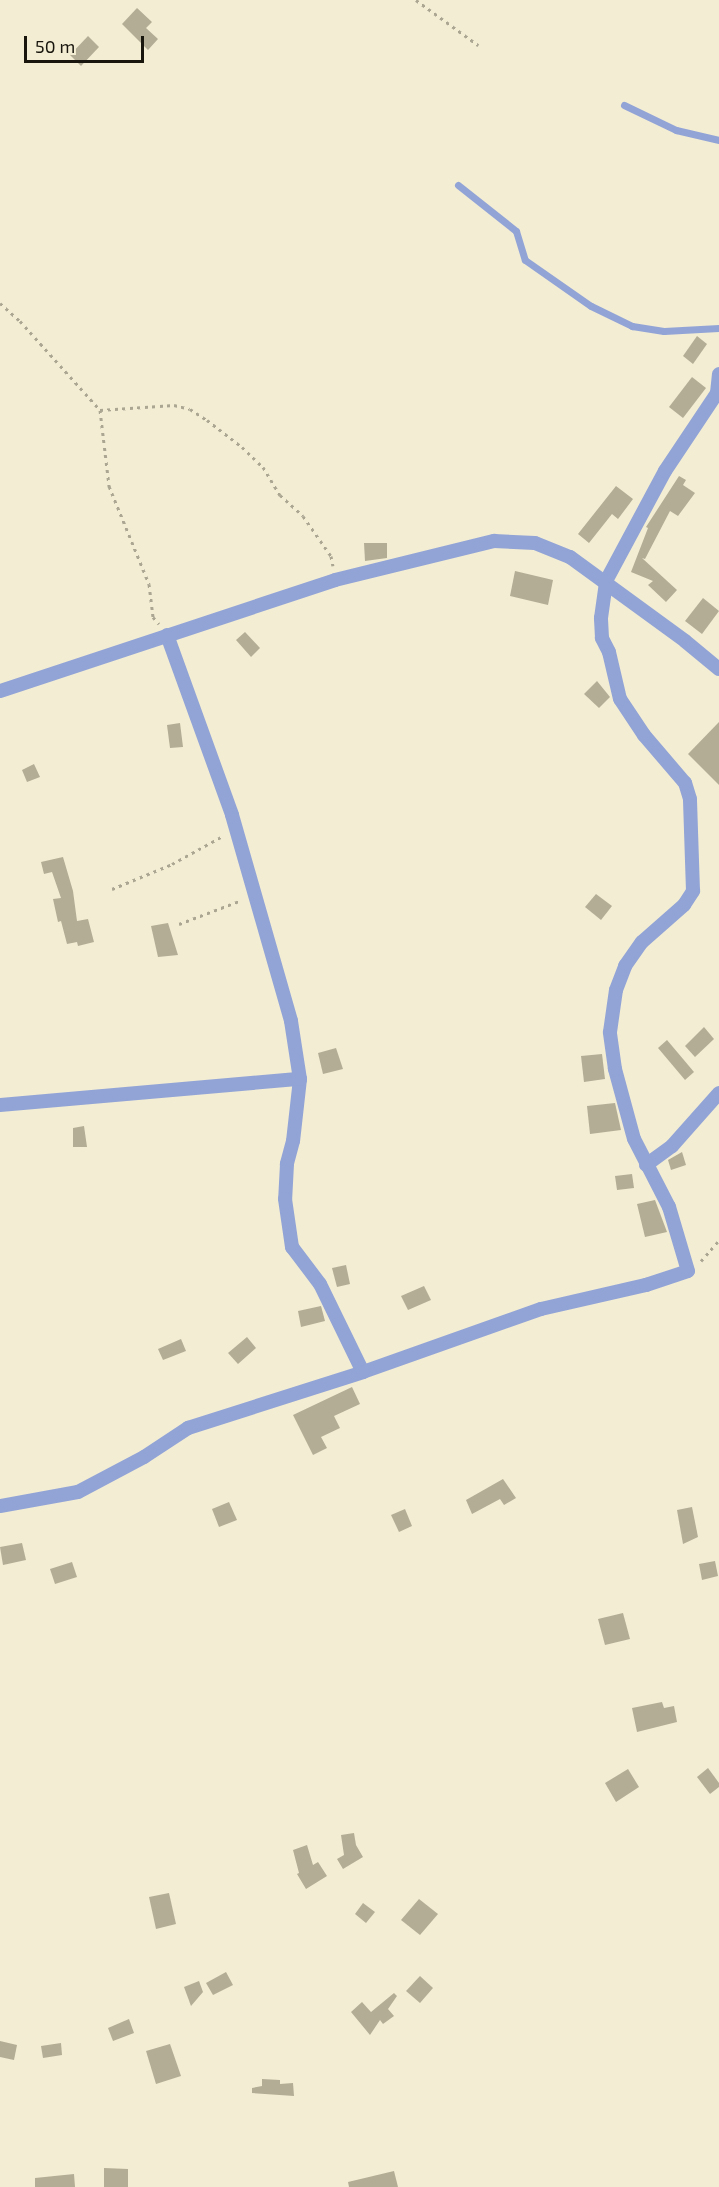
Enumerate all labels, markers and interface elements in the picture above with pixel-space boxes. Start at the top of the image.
scale bar [27,24,147,62]
text: 50 m [35,35,75,57]

